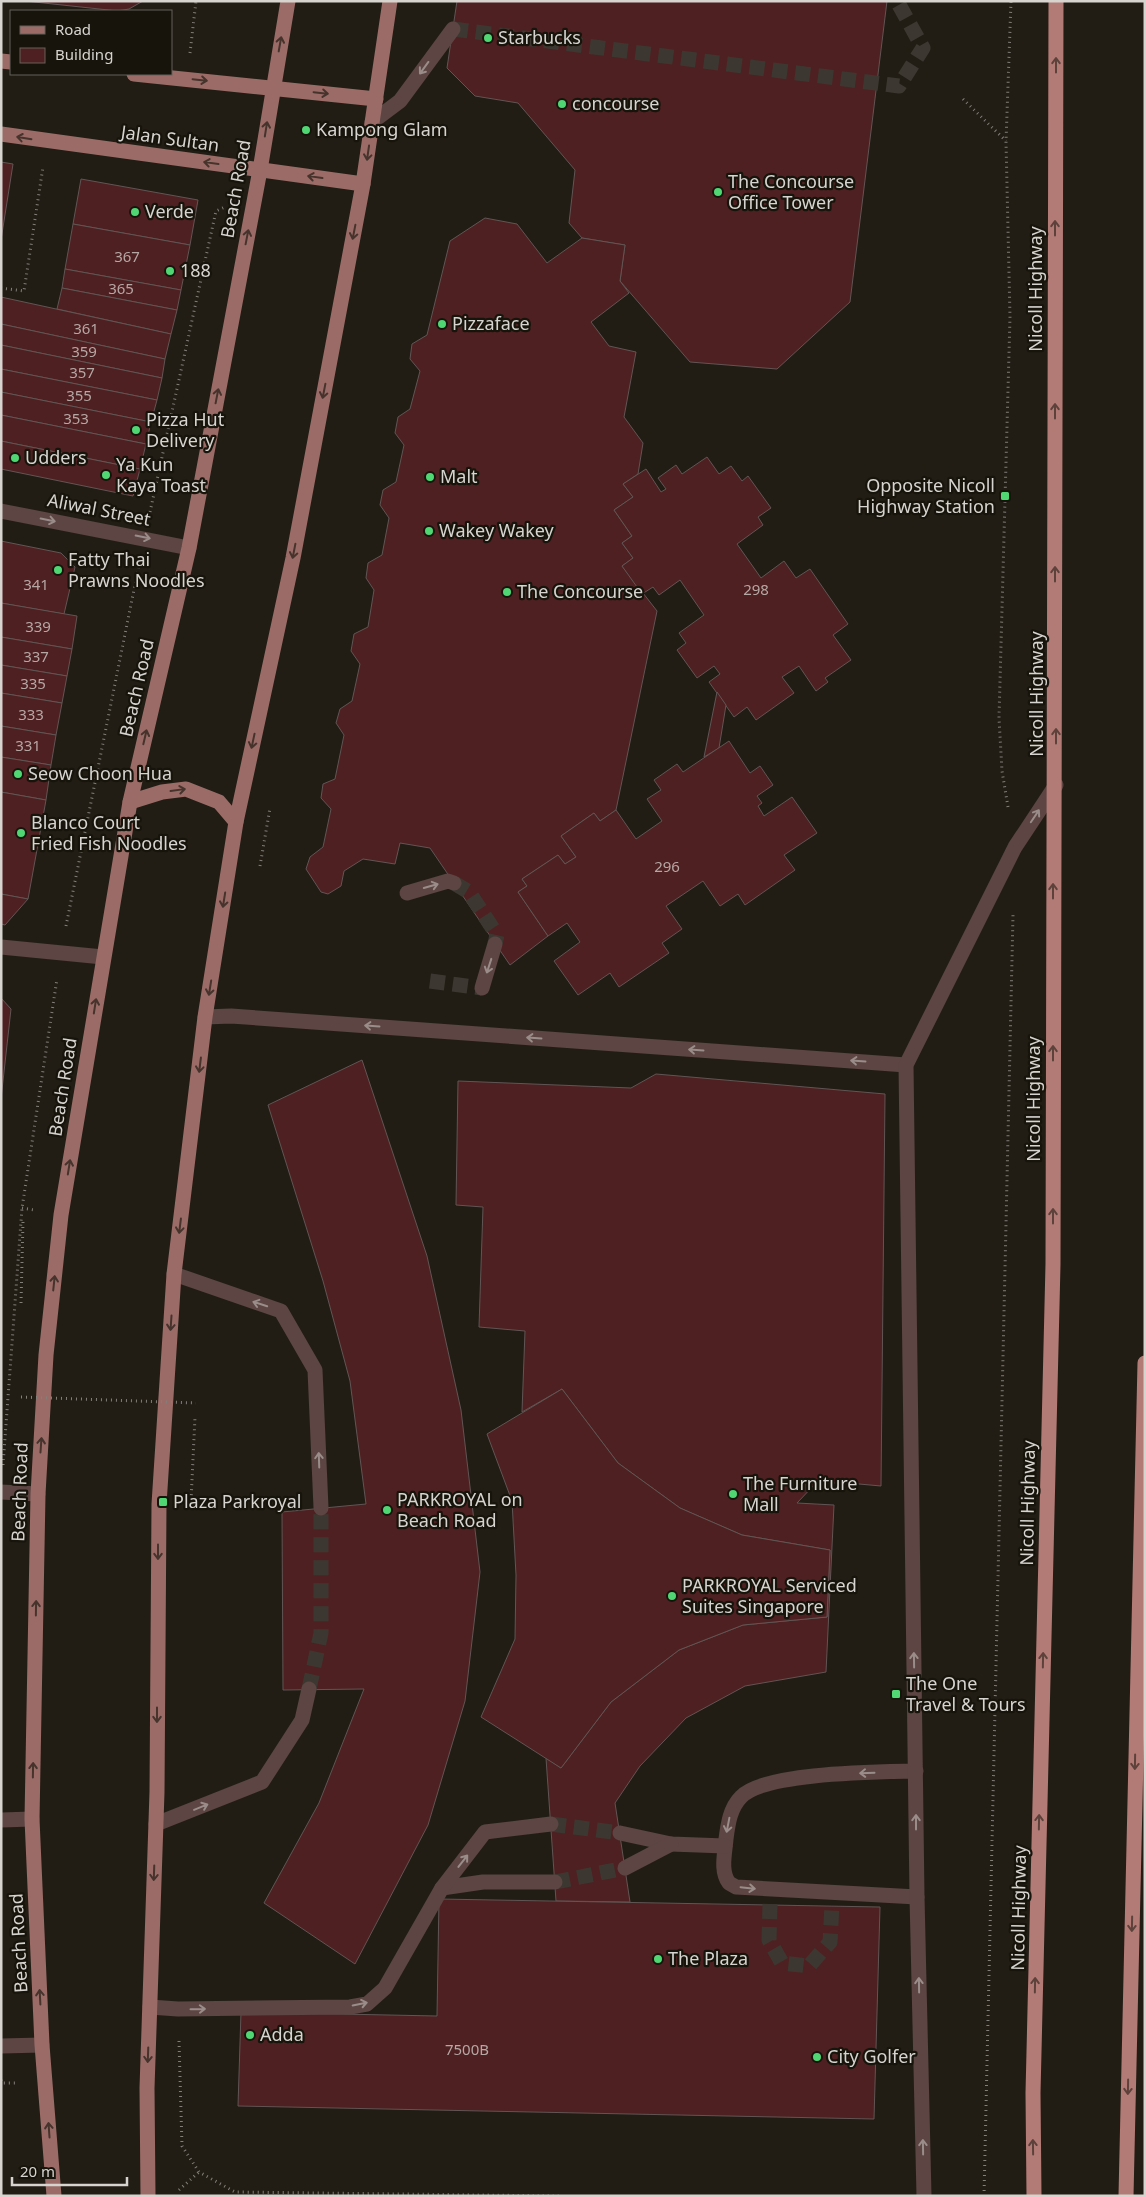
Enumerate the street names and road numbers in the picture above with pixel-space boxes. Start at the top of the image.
street label: Jalan Sultan [118,119,221,157]
street label: Beach Road [215,138,255,240]
street label: Nicoll Highway [1023,225,1047,352]
street label: Aliwal Street [46,487,153,531]
street label: Nicoll Highway [1024,630,1048,757]
street label: Beach Road [113,637,159,739]
street label: Nicoll Highway [1021,1035,1045,1162]
street label: Beach Road [42,1036,82,1138]
street label: Nicoll Highway [1014,1439,1040,1566]
street label: Beach Road [5,1442,33,1542]
street label: Nicoll Highway [1005,1844,1031,1971]
street label: Beach Road [3,1893,33,1993]

